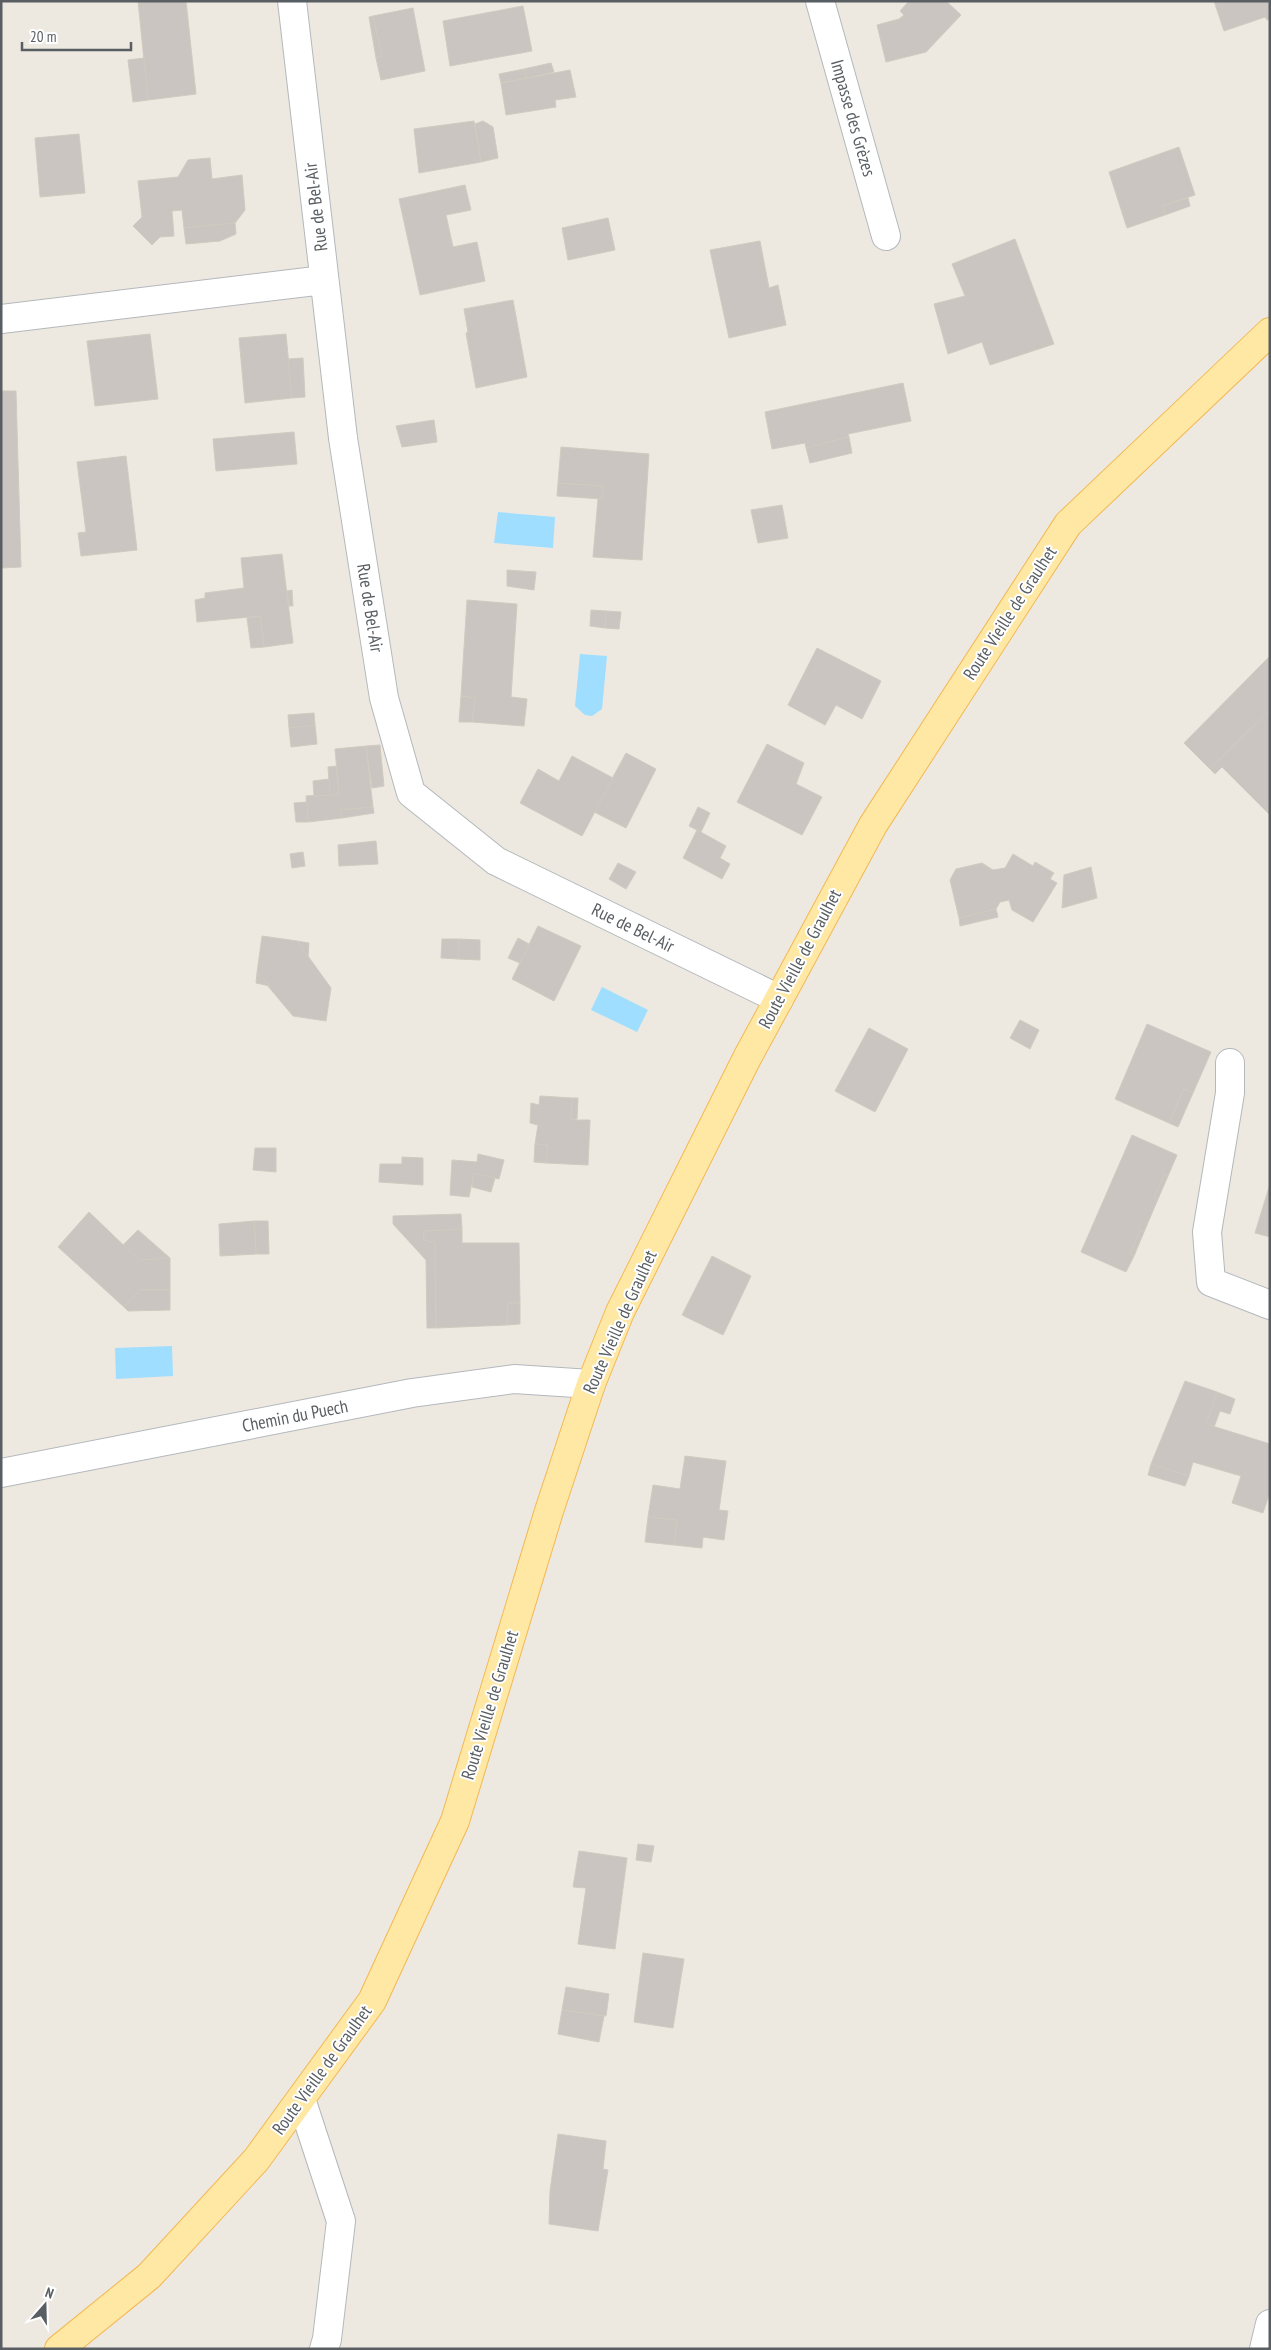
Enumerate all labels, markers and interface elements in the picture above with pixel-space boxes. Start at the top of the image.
scale bar [22,20,131,52]
text: 20 m [30,27,56,46]
street label: Impasse des Grèzes [826,57,881,179]
street label: Rue de Bel-Air [299,161,332,253]
street label: Route Vieille de Graulhet [958,542,1061,684]
street label: Rue de Bel-Air [352,562,389,654]
street label: Route Vieille de Graulhet [753,885,846,1032]
street label: Rue de Bel-Air [588,898,678,957]
street label: Route Vieille de Graulhet [578,1246,662,1397]
street label: Chemin du Puech [240,1394,350,1437]
street label: Route Vieille de Graulhet [456,1627,523,1782]
street label: Route Vieille de Graulhet [267,2000,376,2139]
north arrow [20,2280,70,2330]
text: N [43,2283,56,2303]

